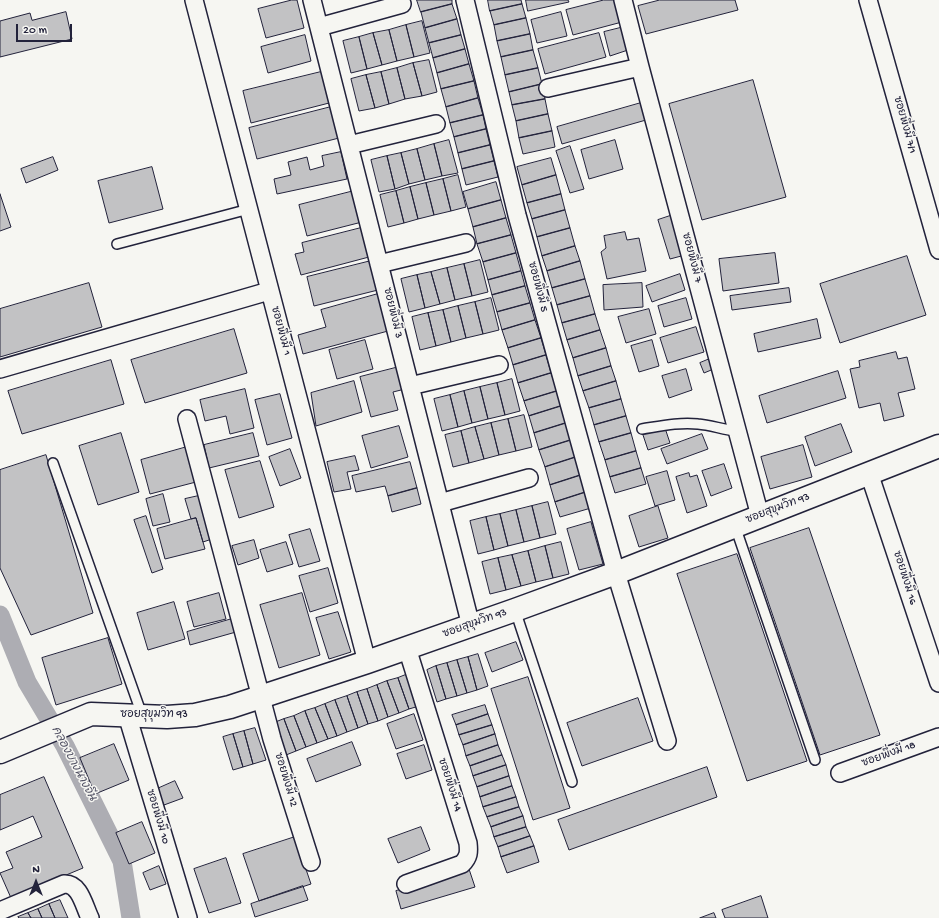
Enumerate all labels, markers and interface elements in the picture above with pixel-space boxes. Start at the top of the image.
scale bar [18,16,74,42]
text: 20 m [23,24,47,38]
street label: ซอยพึ่งมี 7/1 [890,95,918,155]
street label: ซอยพึ่งมี 7 [678,231,704,285]
street label: ซอยพึ่งมี 5 [524,260,550,314]
street label: ซอยพึ่งมี 3 [379,286,405,340]
street label: ซอยพึ่งมี 1 [267,305,293,357]
street label: ซอยสุขุมวิท 93 [744,491,812,527]
street label: ซอยพึ่งมี 16 [889,549,919,607]
street label: ซอยสุขุมวิท 93 [441,606,509,642]
street label: ซอยสุขุมวิท 93 [120,708,188,722]
water label: คลองบางนางจีน [47,724,99,804]
street label: ซอยพึ่งมี 18 [860,739,918,771]
street label: ซอยพึ่งมี 12 [271,751,299,809]
street label: ซอยพึ่งมี 14 [434,757,464,813]
street label: ซอยพึ่งมี 10 [142,788,172,846]
north arrow [16,862,56,902]
text: N [32,864,40,876]

